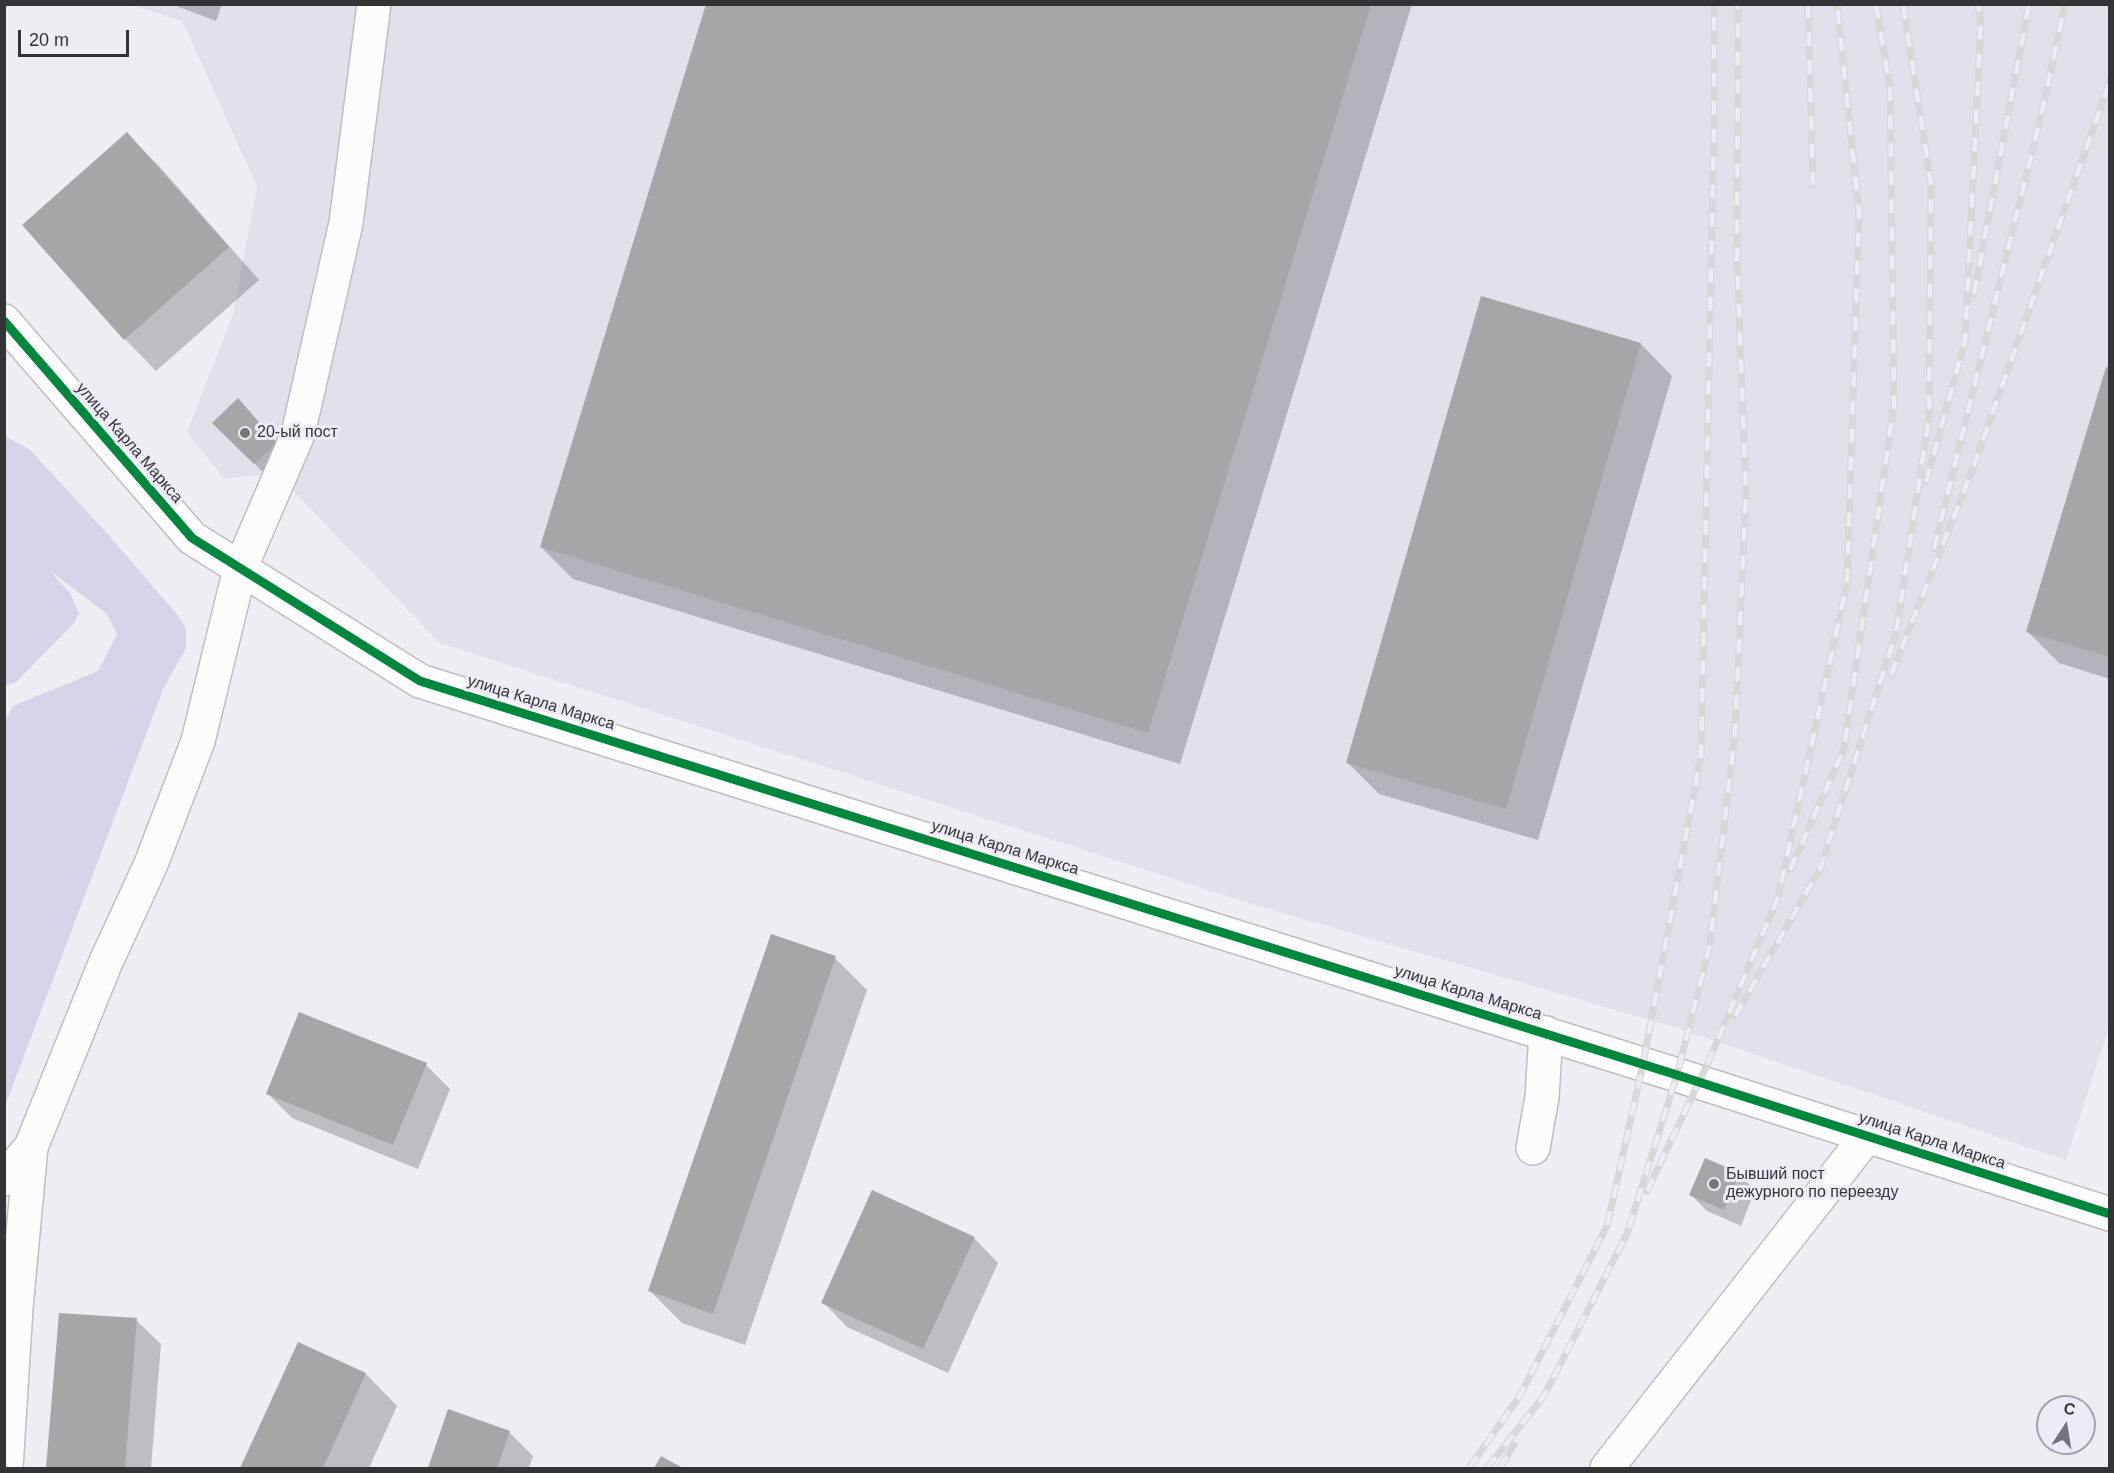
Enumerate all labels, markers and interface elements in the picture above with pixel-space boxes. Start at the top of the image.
scale bar [21,18,132,56]
text: 20 m [29,30,69,50]
street label: улица Карла Маркса [72,379,186,507]
place label: 20-ый пост [257,423,338,443]
marker: 20-ый пост [238,426,252,440]
street label: улица Карла Маркса [465,671,617,735]
street label: улица Карла Маркса [929,816,1081,880]
street label: улица Карла Маркса [1392,961,1544,1025]
street label: улица Карла Маркса [1856,1108,2008,1174]
place label: Бывший пост дежурного по переезду [1726,1165,1898,1203]
marker: Бывший пост дежурного по переезду [1707,1177,1721,1191]
north arrow [2036,1395,2096,1455]
text: С [2062,1399,2077,1418]

